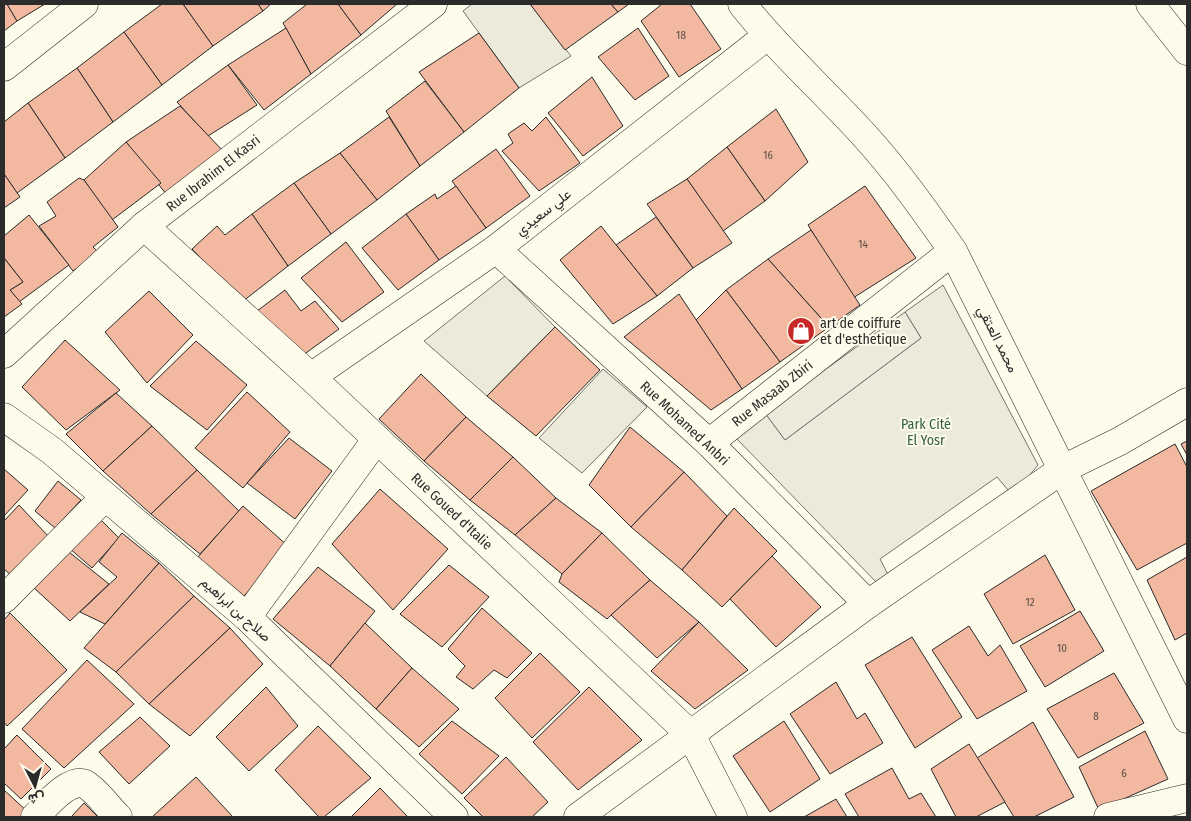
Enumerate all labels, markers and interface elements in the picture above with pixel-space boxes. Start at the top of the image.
house number: 18 [676,29,686,42]
street label: Rue Ibrahim El Kasri [163,131,264,215]
house number: 16 [763,149,773,162]
street label: علي سعيدي [512,186,576,242]
house number: 14 [858,238,868,251]
street label: محمد العتقي [971,303,1022,377]
place label: art de coiffure et d'esthetique [820,315,907,348]
shop icon: art de coiffure et d'esthetique [786,316,816,346]
street label: Rue Masaab Zbiri [728,356,816,430]
street label: Rue Mohamed Anbri [637,378,733,469]
park label: Park Cité El Yosr [901,416,951,449]
street label: Rue Goued d'Italie [407,469,496,553]
street label: صلاح بن ابراهيم [196,573,275,647]
house number: 12 [1025,596,1035,609]
house number: 10 [1057,642,1067,655]
house number: 8 [1093,710,1099,723]
north arrow [10,761,60,811]
house number: 6 [1121,767,1127,780]
text: ش [27,789,46,808]

